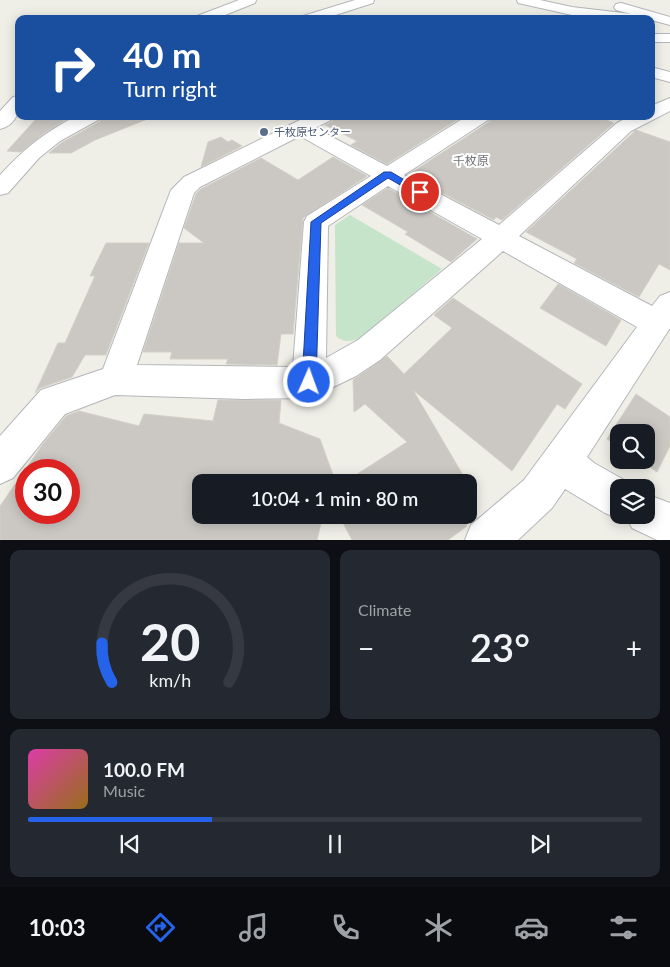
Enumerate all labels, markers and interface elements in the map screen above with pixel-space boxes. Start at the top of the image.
text: 40 m [123,33,201,75]
icon: right [40,35,105,100]
text: Turn right [123,75,217,102]
place label: 千枚原センター [274,125,351,138]
marker: 千枚原センター [258,126,270,138]
district label: 千枚原 [453,153,489,168]
pin [399,171,441,213]
icon: arrive [406,178,434,206]
position arrow [282,355,334,407]
map controls [610,424,655,524]
button: search [610,424,655,469]
speed limit sign: 30 [15,459,80,524]
button: layers [610,479,655,524]
text: 10:04 · 1 min · 80 m [251,487,418,510]
text: Climate [358,600,411,619]
text: 20 [140,610,200,672]
text: 23° [470,624,530,670]
text: − [358,631,374,665]
text: + [626,631,642,665]
text: km/h [149,669,191,691]
text: 100.0 FM [103,758,185,781]
text: Music [103,781,145,800]
icon: previous [116,830,144,858]
icon: pause [321,830,349,858]
icon: next [526,830,554,858]
icon: directions [143,910,178,945]
icon: music [236,910,271,945]
icon: phone [328,910,363,945]
icon: climate [421,910,456,945]
icon: car [514,910,549,945]
icon: filters [606,910,641,945]
text: 10:03 [29,914,86,941]

